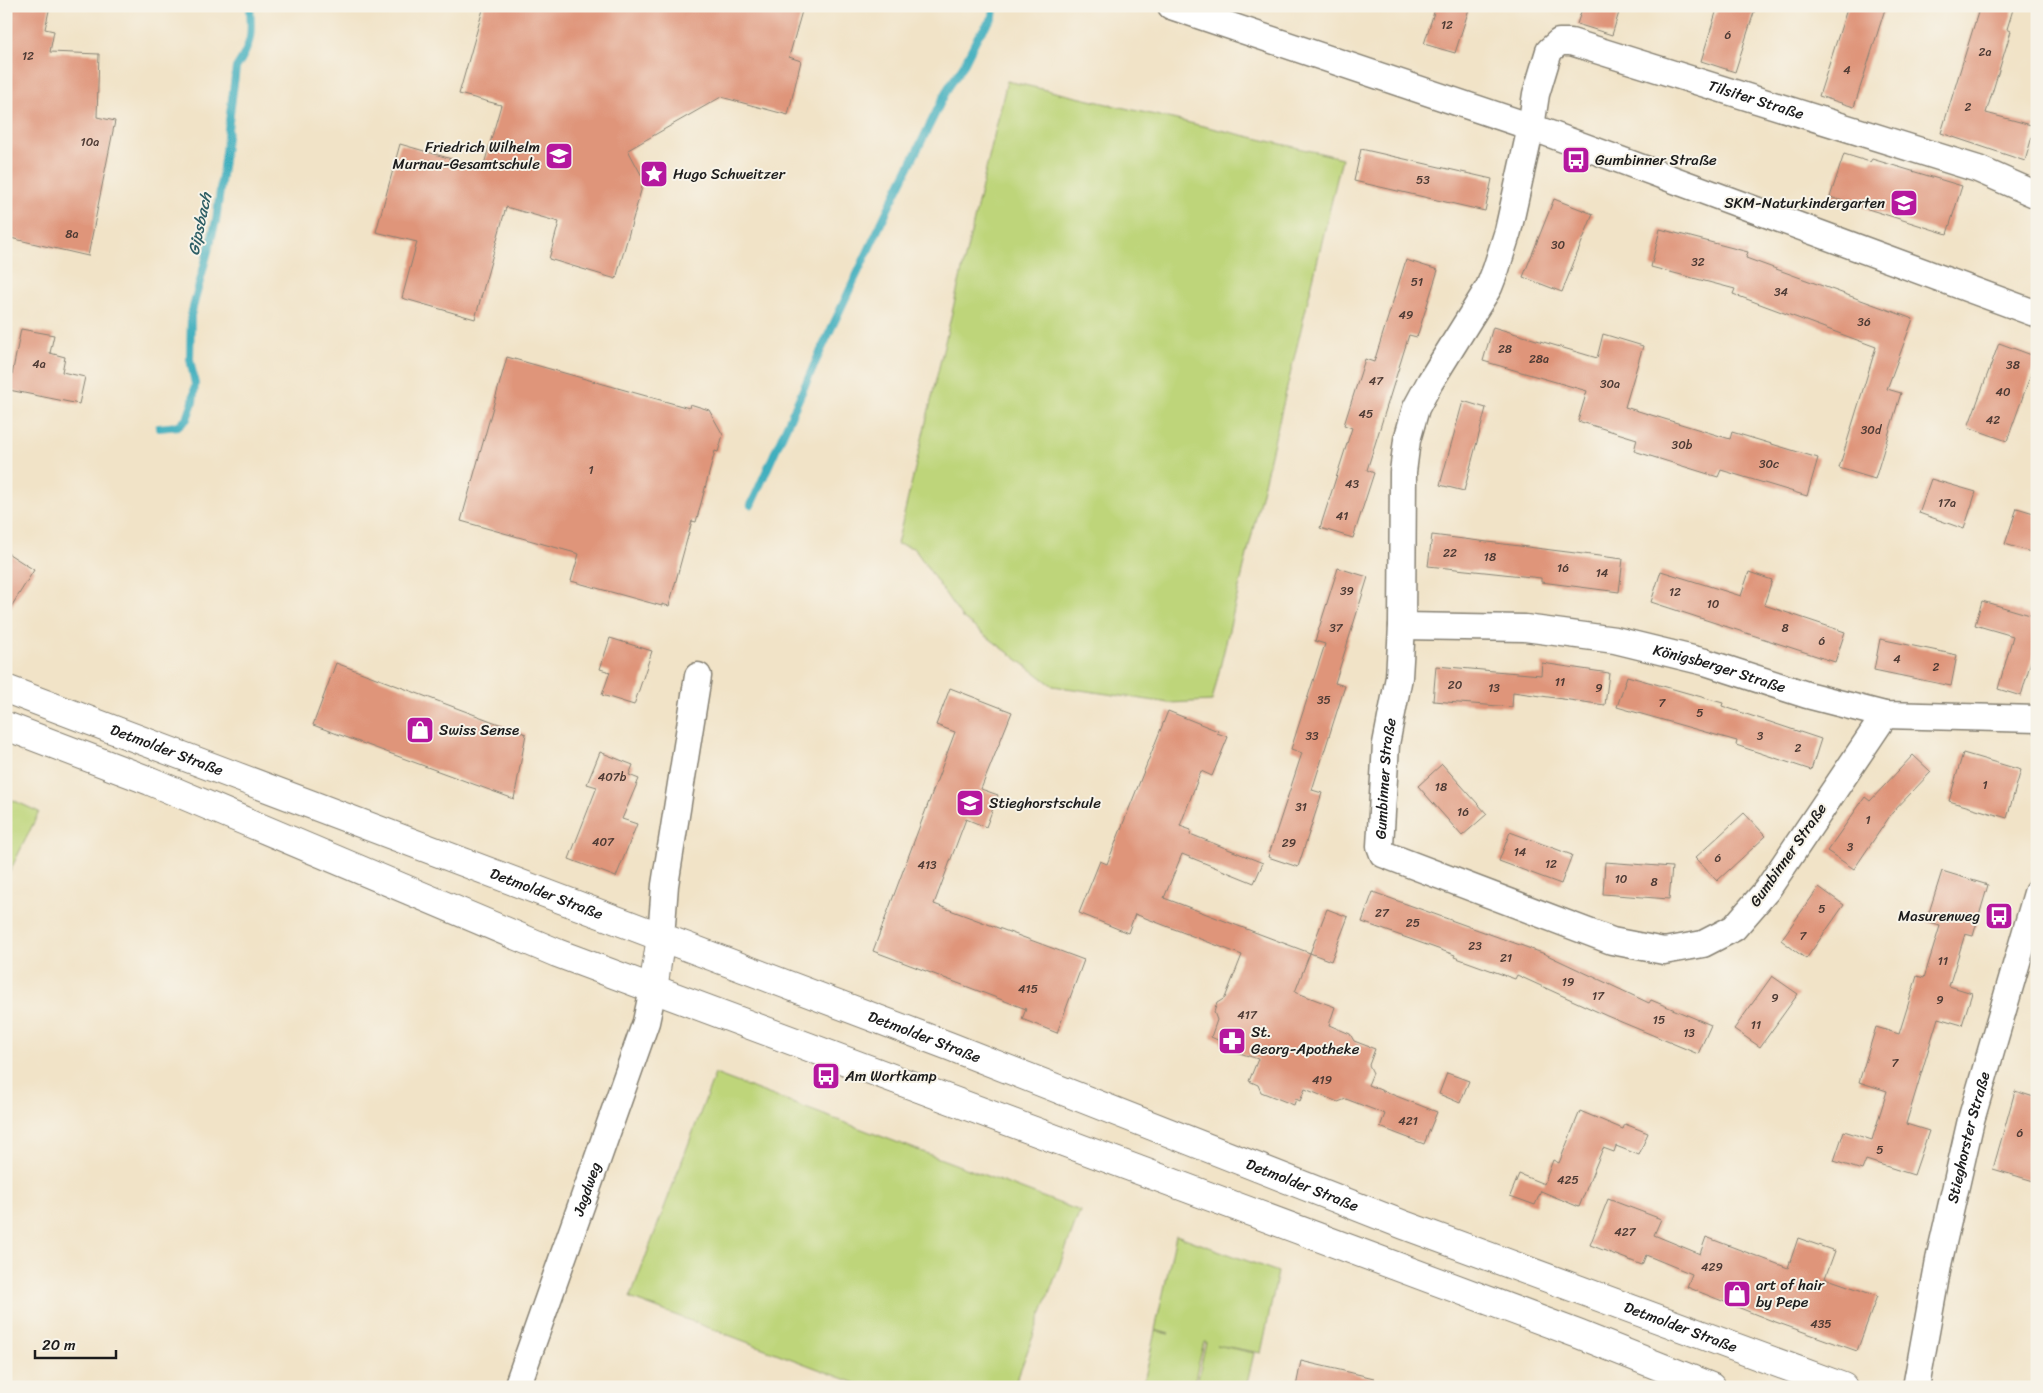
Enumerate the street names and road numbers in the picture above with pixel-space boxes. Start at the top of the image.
street label: Tilsiter Straße [1705,73,1807,127]
street label: Königsberger Straße [1650,637,1789,700]
street label: Gumbinner Straße [1367,715,1404,840]
street label: Detmolder Straße [107,717,227,783]
street label: Gumbinner Straße [1742,797,1834,912]
street label: Detmolder Straße [486,860,607,927]
street label: Detmolder Straße [864,1003,985,1070]
street label: Stieghorster Straße [1939,1069,1997,1206]
street label: Detmolder Straße [1242,1151,1363,1219]
street label: Jagdweg [565,1158,609,1221]
street label: Detmolder Straße [1620,1294,1741,1360]

